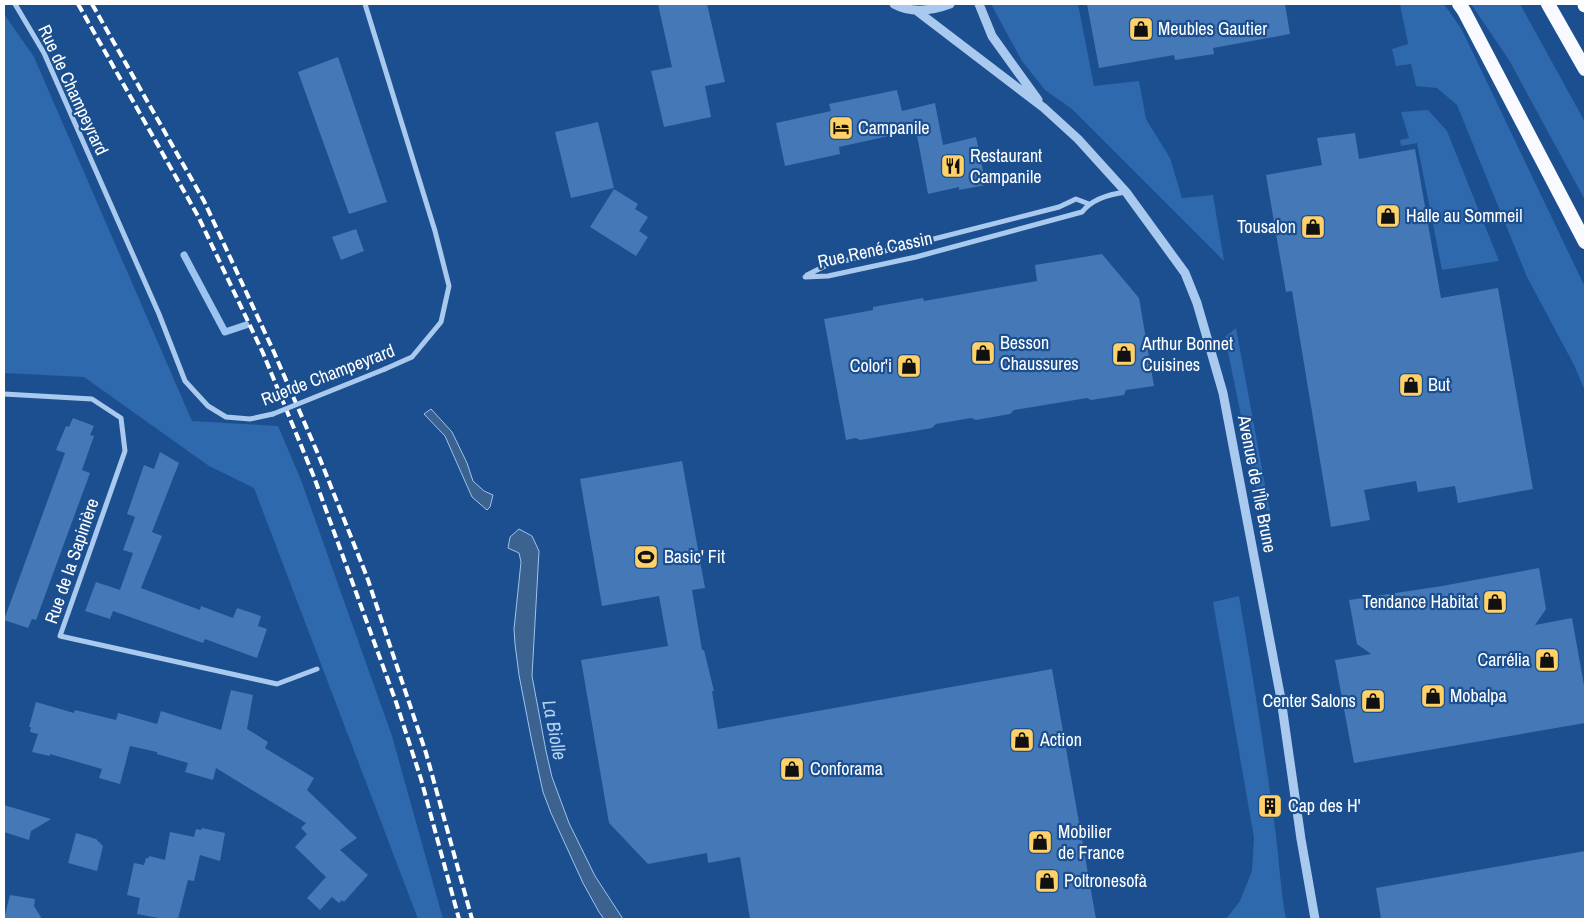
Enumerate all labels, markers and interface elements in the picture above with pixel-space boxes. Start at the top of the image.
shop icon: Meubles Gautier [1128,16,1154,42]
place label: Meubles Gautier [1158,16,1267,41]
street label: Rue de Champeyrard [32,21,115,159]
hotel icon: Campanile [828,115,854,141]
place label: Campanile [858,115,929,140]
place label: Restaurant Campanile [970,143,1042,189]
restaurant icon: Restaurant Campanile [940,153,966,179]
shop icon: Halle au Sommeil [1375,203,1401,229]
place label: Halle au Sommeil [1406,203,1522,228]
place label: Tousalon [1237,214,1296,239]
shop icon: Tousalon [1300,214,1326,240]
street label: Rue René Cassin [815,225,934,274]
place label: Besson Chaussures [1000,330,1079,376]
place label: Arthur Bonnet Cuisines [1141,331,1233,377]
street label: Rue de Champeyrard [257,338,398,411]
shop icon: Besson Chaussures [970,340,996,366]
shop icon: Arthur Bonnet Cuisines [1111,341,1137,367]
place label: Color'i [850,353,892,378]
shop icon: Color'i [896,353,922,379]
shop icon: But [1398,372,1424,398]
place label: But [1428,372,1450,397]
street label: Avenue de l'Île Brune [1232,412,1283,555]
street label: Rue de la Sapinière [38,495,105,627]
sports icon: Basic' Fit [633,544,659,570]
place label: Basic' Fit [664,544,725,569]
place label: Tendance Habitat [1362,589,1478,614]
shop icon: Tendance Habitat [1482,589,1508,615]
place label: Carrélia [1478,647,1530,672]
shop icon: Carrélia [1534,647,1560,673]
shop icon: Mobalpa [1420,683,1446,709]
place label: Mobalpa [1450,683,1507,708]
place label: Center Salons [1262,688,1356,713]
shop icon: Center Salons [1360,688,1386,714]
water label: La Biolle [536,698,574,762]
shop icon: Action [1009,727,1035,753]
place label: Action [1039,727,1082,752]
shop icon: Conforama [779,756,805,782]
place label: Conforama [810,756,883,781]
building icon: Cap des H' [1257,793,1283,819]
place label: Cap des H' [1288,793,1361,818]
place label: Mobilier de France [1058,819,1124,865]
shop icon: Mobilier de France [1027,829,1053,855]
shop icon: Poltronesofà [1034,868,1060,894]
place label: Poltronesofà [1064,868,1147,893]

